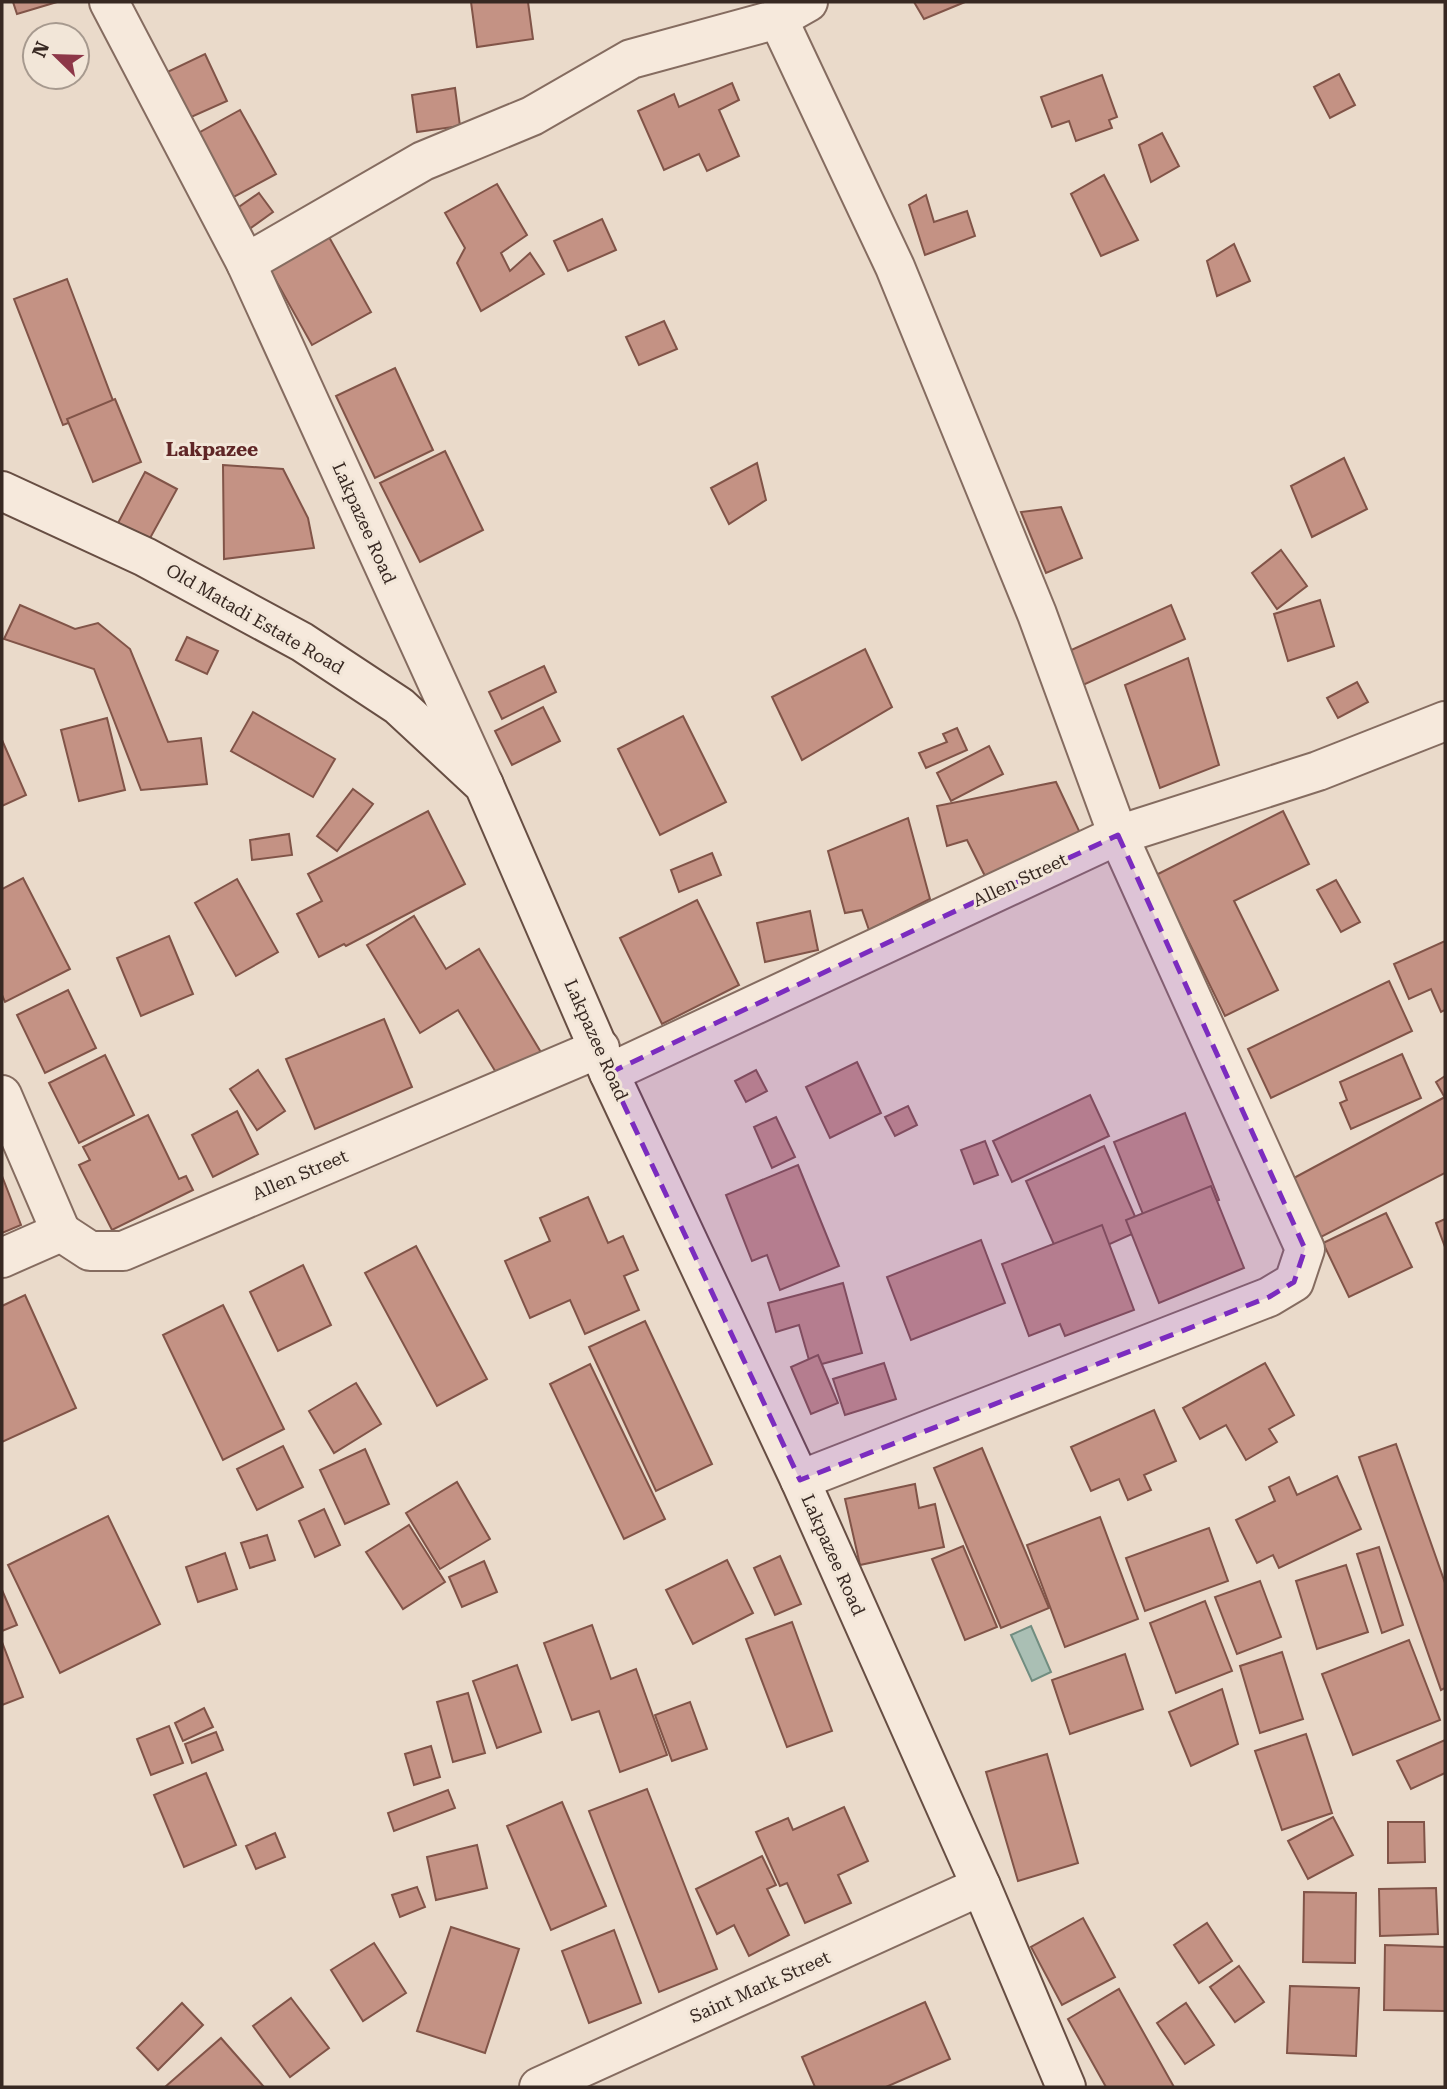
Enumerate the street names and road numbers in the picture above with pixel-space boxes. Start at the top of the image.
street label: Lakpazee Road [328,459,401,587]
street label: Old Matadi Estate Road [162,559,348,678]
street label: Allen Street [969,848,1071,911]
street label: Lakpazee Road [560,976,633,1104]
street label: Allen Street [249,1145,351,1204]
street label: Lakpazee Road [797,1491,870,1619]
street label: Saint Mark Street [686,1946,833,2027]

